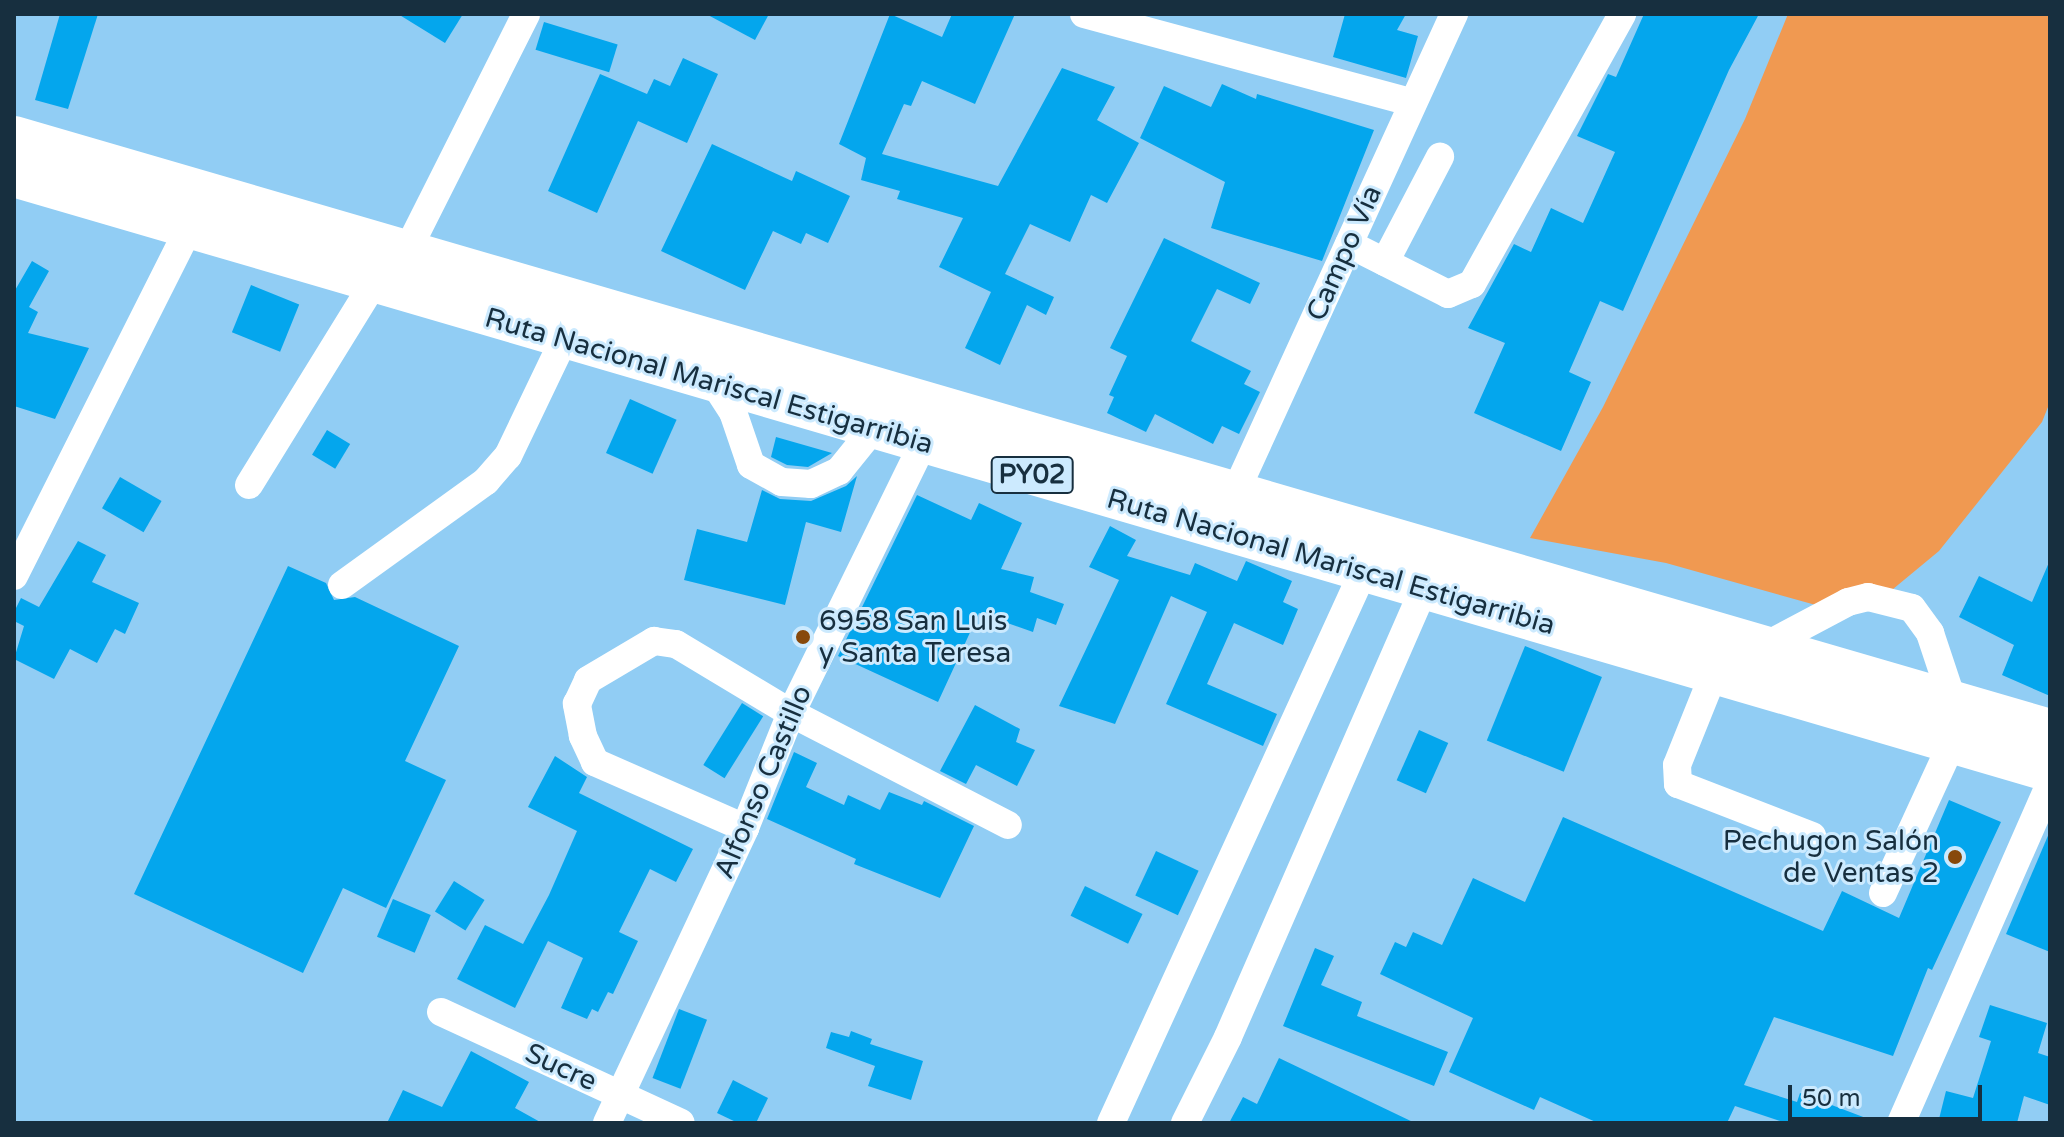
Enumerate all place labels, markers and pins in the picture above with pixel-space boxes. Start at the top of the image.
place label: 6958 San Luis y Santa Teresa [819,604,1011,670]
marker: 6958 San Luis y Santa Teresa [794,628,812,646]
place label: Pechugon Salón de Ventas 2 [1723,824,1939,890]
marker: Pechugon Salón de Ventas 2 [1946,848,1964,866]

